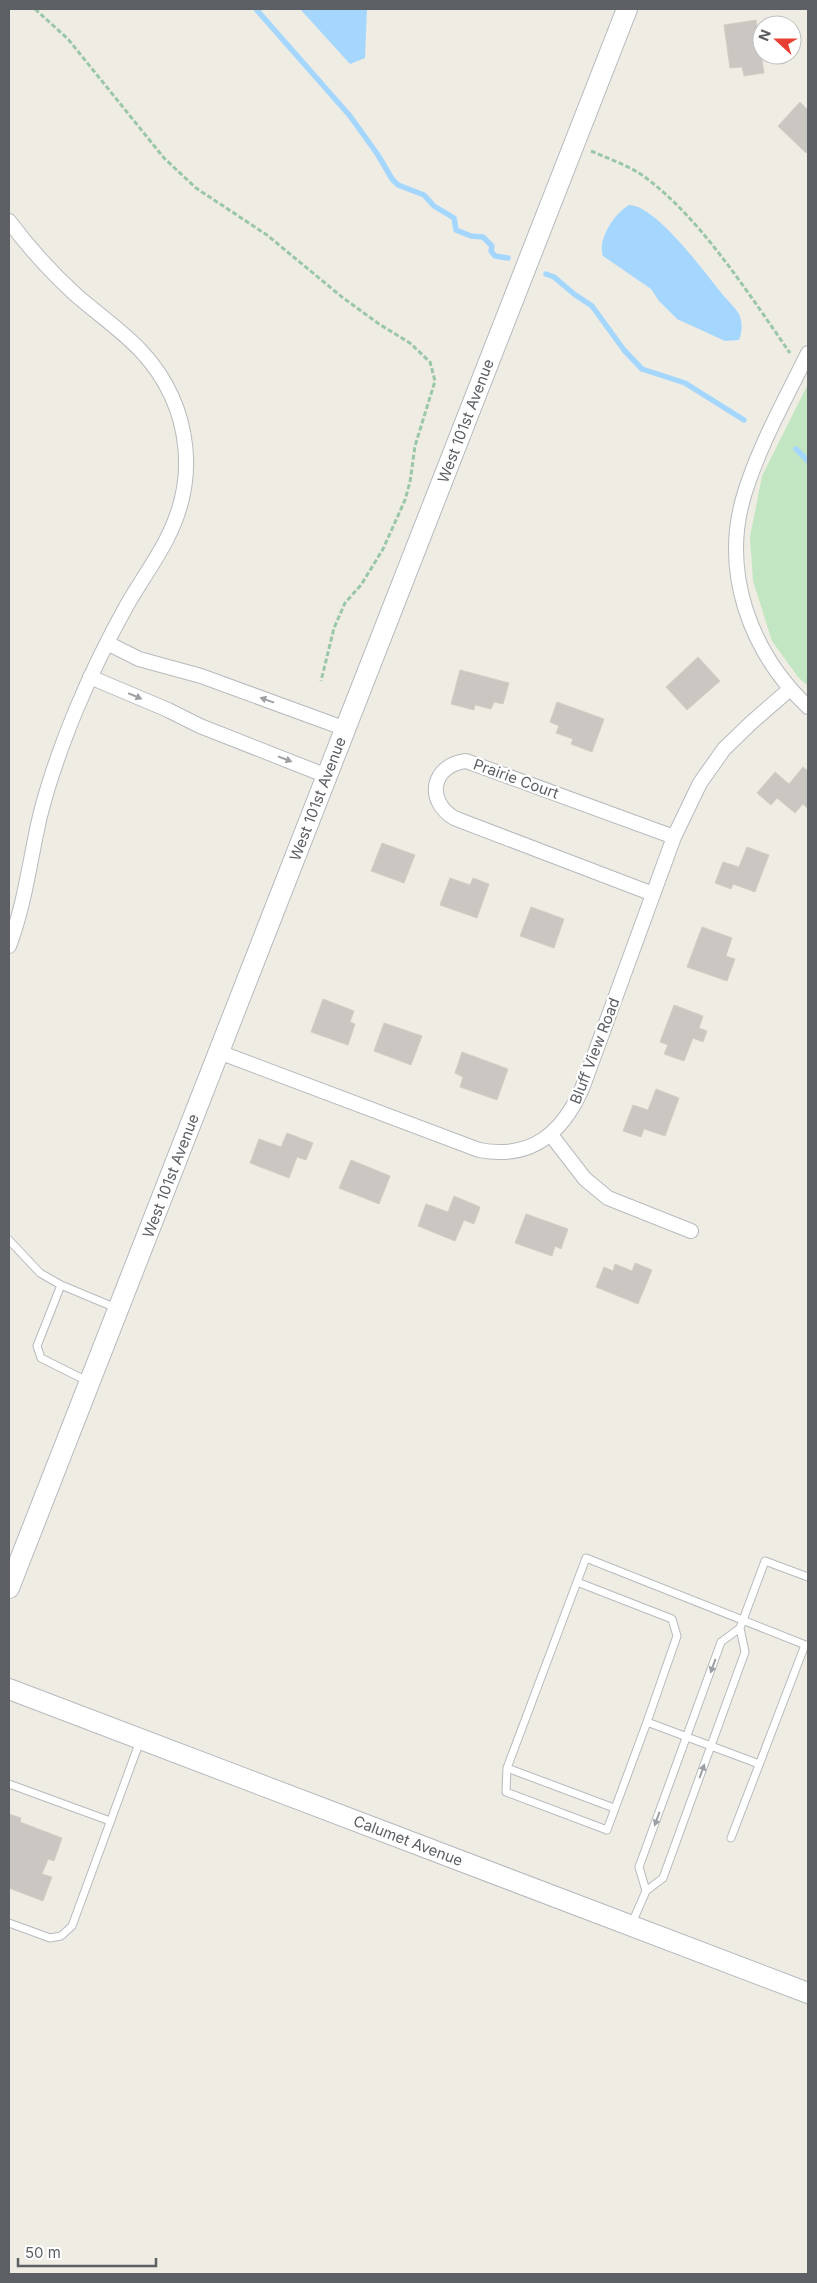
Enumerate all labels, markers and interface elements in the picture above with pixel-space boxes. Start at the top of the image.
north arrow [752,15,802,65]
text: N [755,27,774,43]
street label: West 101st Avenue [433,356,498,485]
one-way arrow [128,692,142,700]
one-way arrow [259,696,274,704]
street label: West 101st Avenue [285,734,350,863]
street label: Prairie Court [471,754,561,803]
one-way arrow [278,755,293,763]
street label: Bluff View Road [566,995,624,1107]
street label: West 101st Avenue [138,1111,203,1240]
one-way arrow [709,1659,717,1674]
one-way arrow [698,1763,706,1778]
street label: Calumet Avenue [351,1811,466,1870]
one-way arrow [653,1811,660,1826]
scale bar [18,2236,155,2268]
text: 50 m [25,2243,61,2262]

